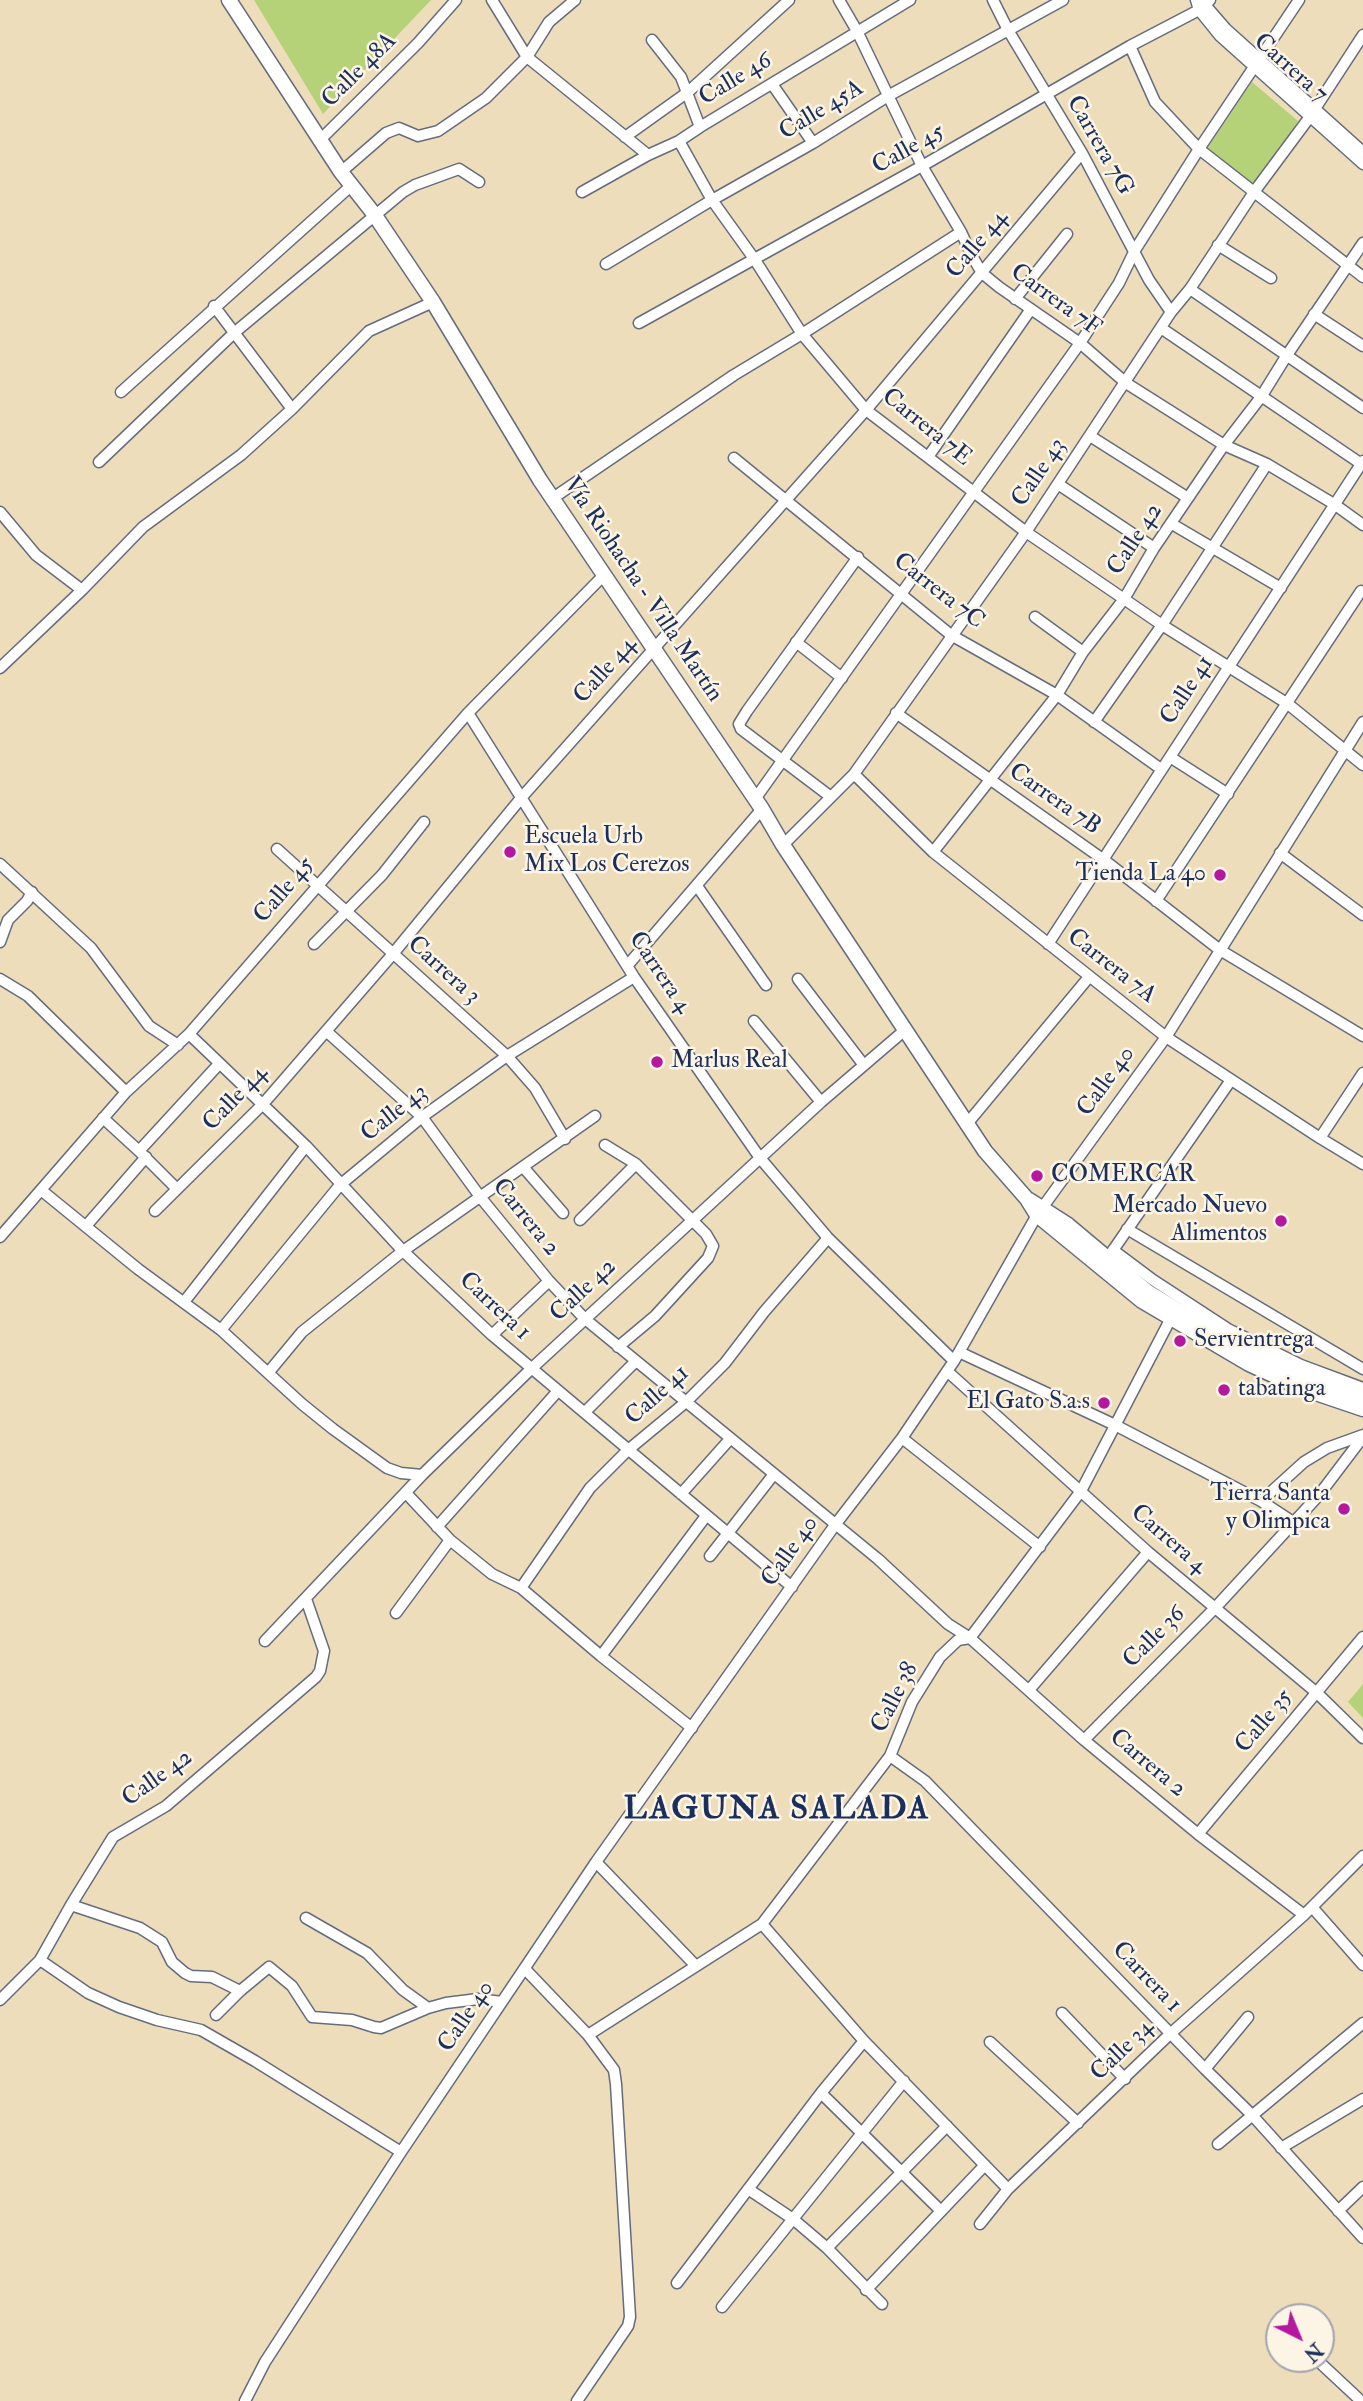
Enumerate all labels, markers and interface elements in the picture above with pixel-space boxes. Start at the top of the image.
street label: Calle 48A [317,28,403,114]
street label: Carrera 7 [1247,28,1333,110]
street label: Calle 46 [694,47,778,113]
street label: Calle 45A [775,75,869,147]
street label: Carrera 7G [1059,91,1139,201]
street label: Calle 45 [868,118,950,182]
street label: Calle 44 [941,205,1015,285]
street label: Carrera 7F [1004,258,1106,344]
street label: Carrera 7E [875,383,977,473]
street label: Calle 43 [1007,433,1073,513]
street label: Vía Riohacha - Villa Martín [556,472,728,708]
street label: Calle 42 [1102,499,1170,581]
street label: Carrera 7C [887,548,989,636]
street label: Calle 44 [568,631,644,711]
street label: Calle 41 [1155,651,1221,731]
street label: Carrera 7B [1002,758,1106,842]
place label: Escuela Urb Mix Los Cerezos [524,824,690,880]
marker: Escuela Urb Mix Los Cerezos [502,844,518,860]
street label: Calle 45 [249,852,321,930]
place label: Tienda La 40 [1076,861,1206,889]
marker: Tienda La 40 [1212,867,1228,883]
street label: Carrera 7A [1061,923,1161,1011]
street label: Carrera 4 [621,927,697,1019]
street label: Carrera 3 [401,931,485,1011]
street label: Calle 40 [1072,1041,1142,1123]
place label: Marlus Real [671,1048,788,1076]
marker: Marlus Real [649,1054,665,1070]
street label: Calle 44 [198,1060,274,1138]
street label: Calle 43 [356,1079,434,1149]
place label: COMERCAR [1051,1162,1195,1190]
marker: COMERCAR [1029,1168,1045,1184]
street label: Carrera 2 [485,1173,565,1263]
place label: Mercado Nuevo Alimentos [1112,1193,1267,1249]
marker: Mercado Nuevo Alimentos [1273,1213,1289,1229]
street label: Calle 42 [545,1253,623,1329]
street label: Carrera 1 [452,1267,536,1347]
place label: Servientrega [1194,1327,1314,1355]
marker: Servientrega [1172,1333,1188,1349]
street label: Calle 41 [620,1360,696,1432]
place label: tabatinga [1238,1376,1326,1404]
marker: tabatinga [1216,1382,1232,1398]
place label: El Gato S.a.s [966,1389,1090,1417]
marker: El Gato S.a.s [1096,1395,1112,1411]
place label: Tierra Santa y Olimpica [1210,1481,1330,1537]
street label: Carrera 4 [1124,1499,1212,1581]
marker: Tierra Santa y Olimpica [1336,1501,1352,1517]
street label: Calle 40 [756,1511,826,1593]
street label: Calle 36 [1118,1601,1192,1675]
street label: Calle 38 [866,1658,926,1738]
street label: Calle 35 [1230,1684,1300,1760]
street label: Carrera 2 [1103,1724,1191,1804]
street label: Calle 42 [117,1744,199,1814]
district label: LAGUNA SALADA [625,1792,929,1830]
street label: Carrera 1 [1105,1936,1187,2020]
street label: Calle 40 [433,1976,501,2058]
street label: Calle 34 [1085,2014,1161,2088]
north arrow [1265,2303,1335,2373]
text: N [1299,2337,1327,2366]

